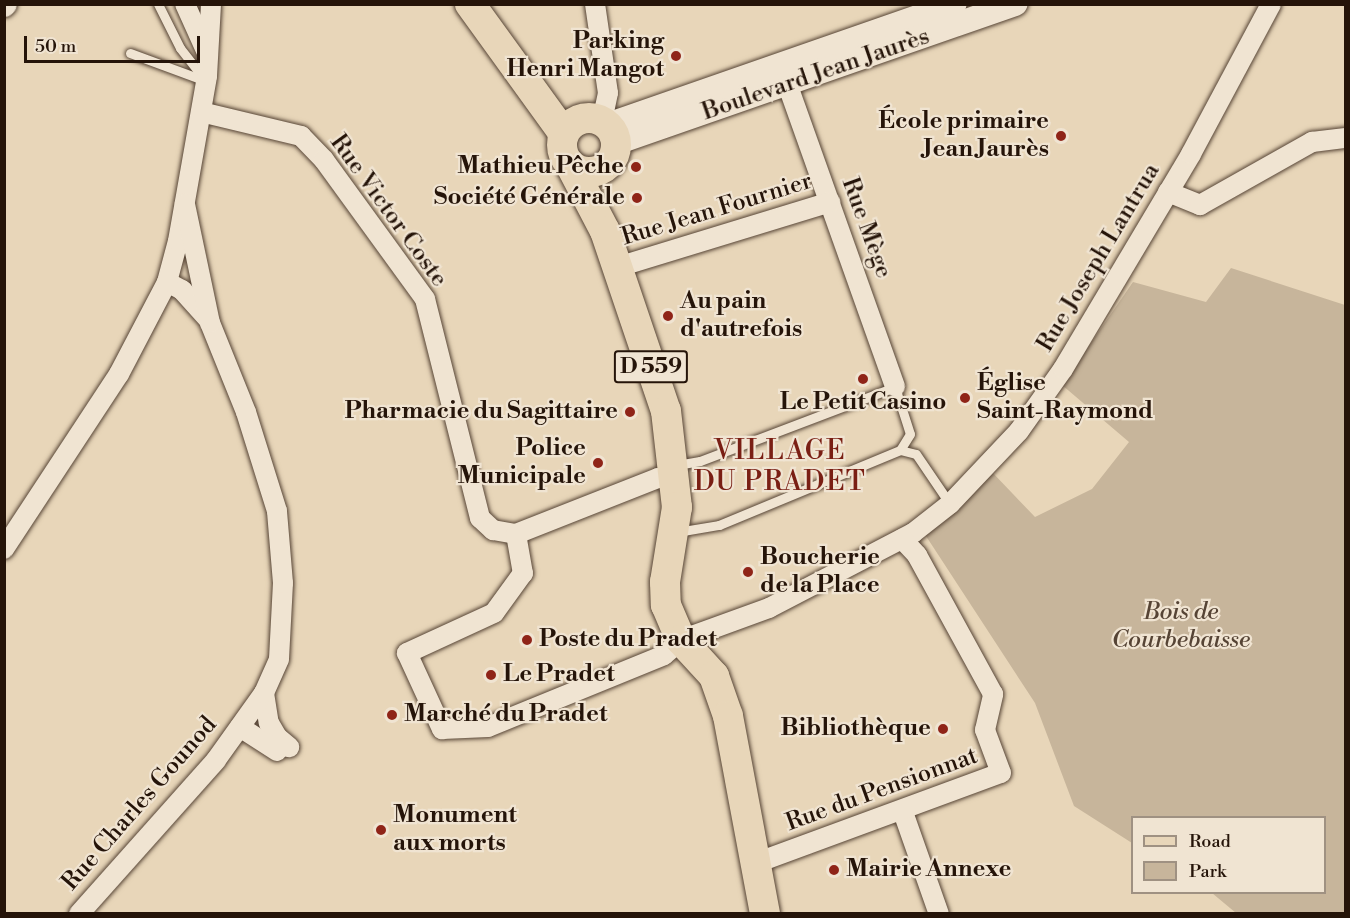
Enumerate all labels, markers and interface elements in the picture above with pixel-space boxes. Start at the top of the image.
street label: Boulevard Jean Jaurès [699,23,933,127]
scale bar [27,24,202,62]
place label: Parking Henri Mangot [507,28,664,84]
text: 50 m [35,35,76,58]
marker: Parking Henri Mangot [669,49,683,63]
place label: École primaire Jean Jaurès [878,108,1049,164]
street label: Rue Victor Coste [323,129,453,293]
marker: École primaire Jean Jaurès [1054,129,1068,143]
place label: Mathieu Pêche [457,153,624,181]
street label: Rue Joseph Lantrua [1031,159,1167,357]
marker: Mathieu Pêche [629,160,643,174]
street label: Rue Jean Fournier [618,167,816,253]
street label: Rue Mège [835,174,897,282]
place label: Société Générale [434,184,625,212]
marker: Société Générale [630,191,644,205]
place label: Au pain d'autrefois [680,288,802,344]
marker: Au pain d'autrefois [661,309,675,323]
road number: D 559 [614,348,688,386]
place label: Église Saint-Raymond [977,370,1153,426]
marker: Le Petit Casino [856,372,870,386]
place label: Le Petit Casino [780,389,946,417]
marker: Église Saint-Raymond [958,391,972,405]
place label: Pharmacie du Sagittaire [344,398,618,426]
marker: Pharmacie du Sagittaire [623,405,637,419]
place label: Police Municipale [458,435,586,491]
district label: VILLAGE DU PRADET [694,435,866,498]
marker: Police Municipale [591,456,605,470]
place label: Boucherie de la Place [760,544,880,600]
marker: Boucherie de la Place [741,565,755,579]
park label: Bois de Courbebaisse [1112,599,1250,655]
place label: Poste du Pradet [539,626,717,654]
marker: Poste du Pradet [520,633,534,647]
place label: Le Pradet [503,661,615,689]
marker: Le Pradet [484,668,498,682]
place label: Marché du Pradet [404,701,607,729]
marker: Marché du Pradet [385,708,399,722]
street label: Rue Charles Gounod [57,711,223,897]
place label: Bibliothèque [780,715,931,743]
marker: Bibliothèque [936,722,950,736]
street label: Rue du Pensionnat [782,742,982,838]
place label: Monument aux morts [393,802,517,858]
legend [1131,816,1326,894]
marker: Monument aux morts [374,823,388,837]
text: Road [1189,830,1231,853]
place label: Mairie Annexe [846,856,1012,884]
text: Park [1189,860,1226,883]
marker: Mairie Annexe [827,863,841,877]

